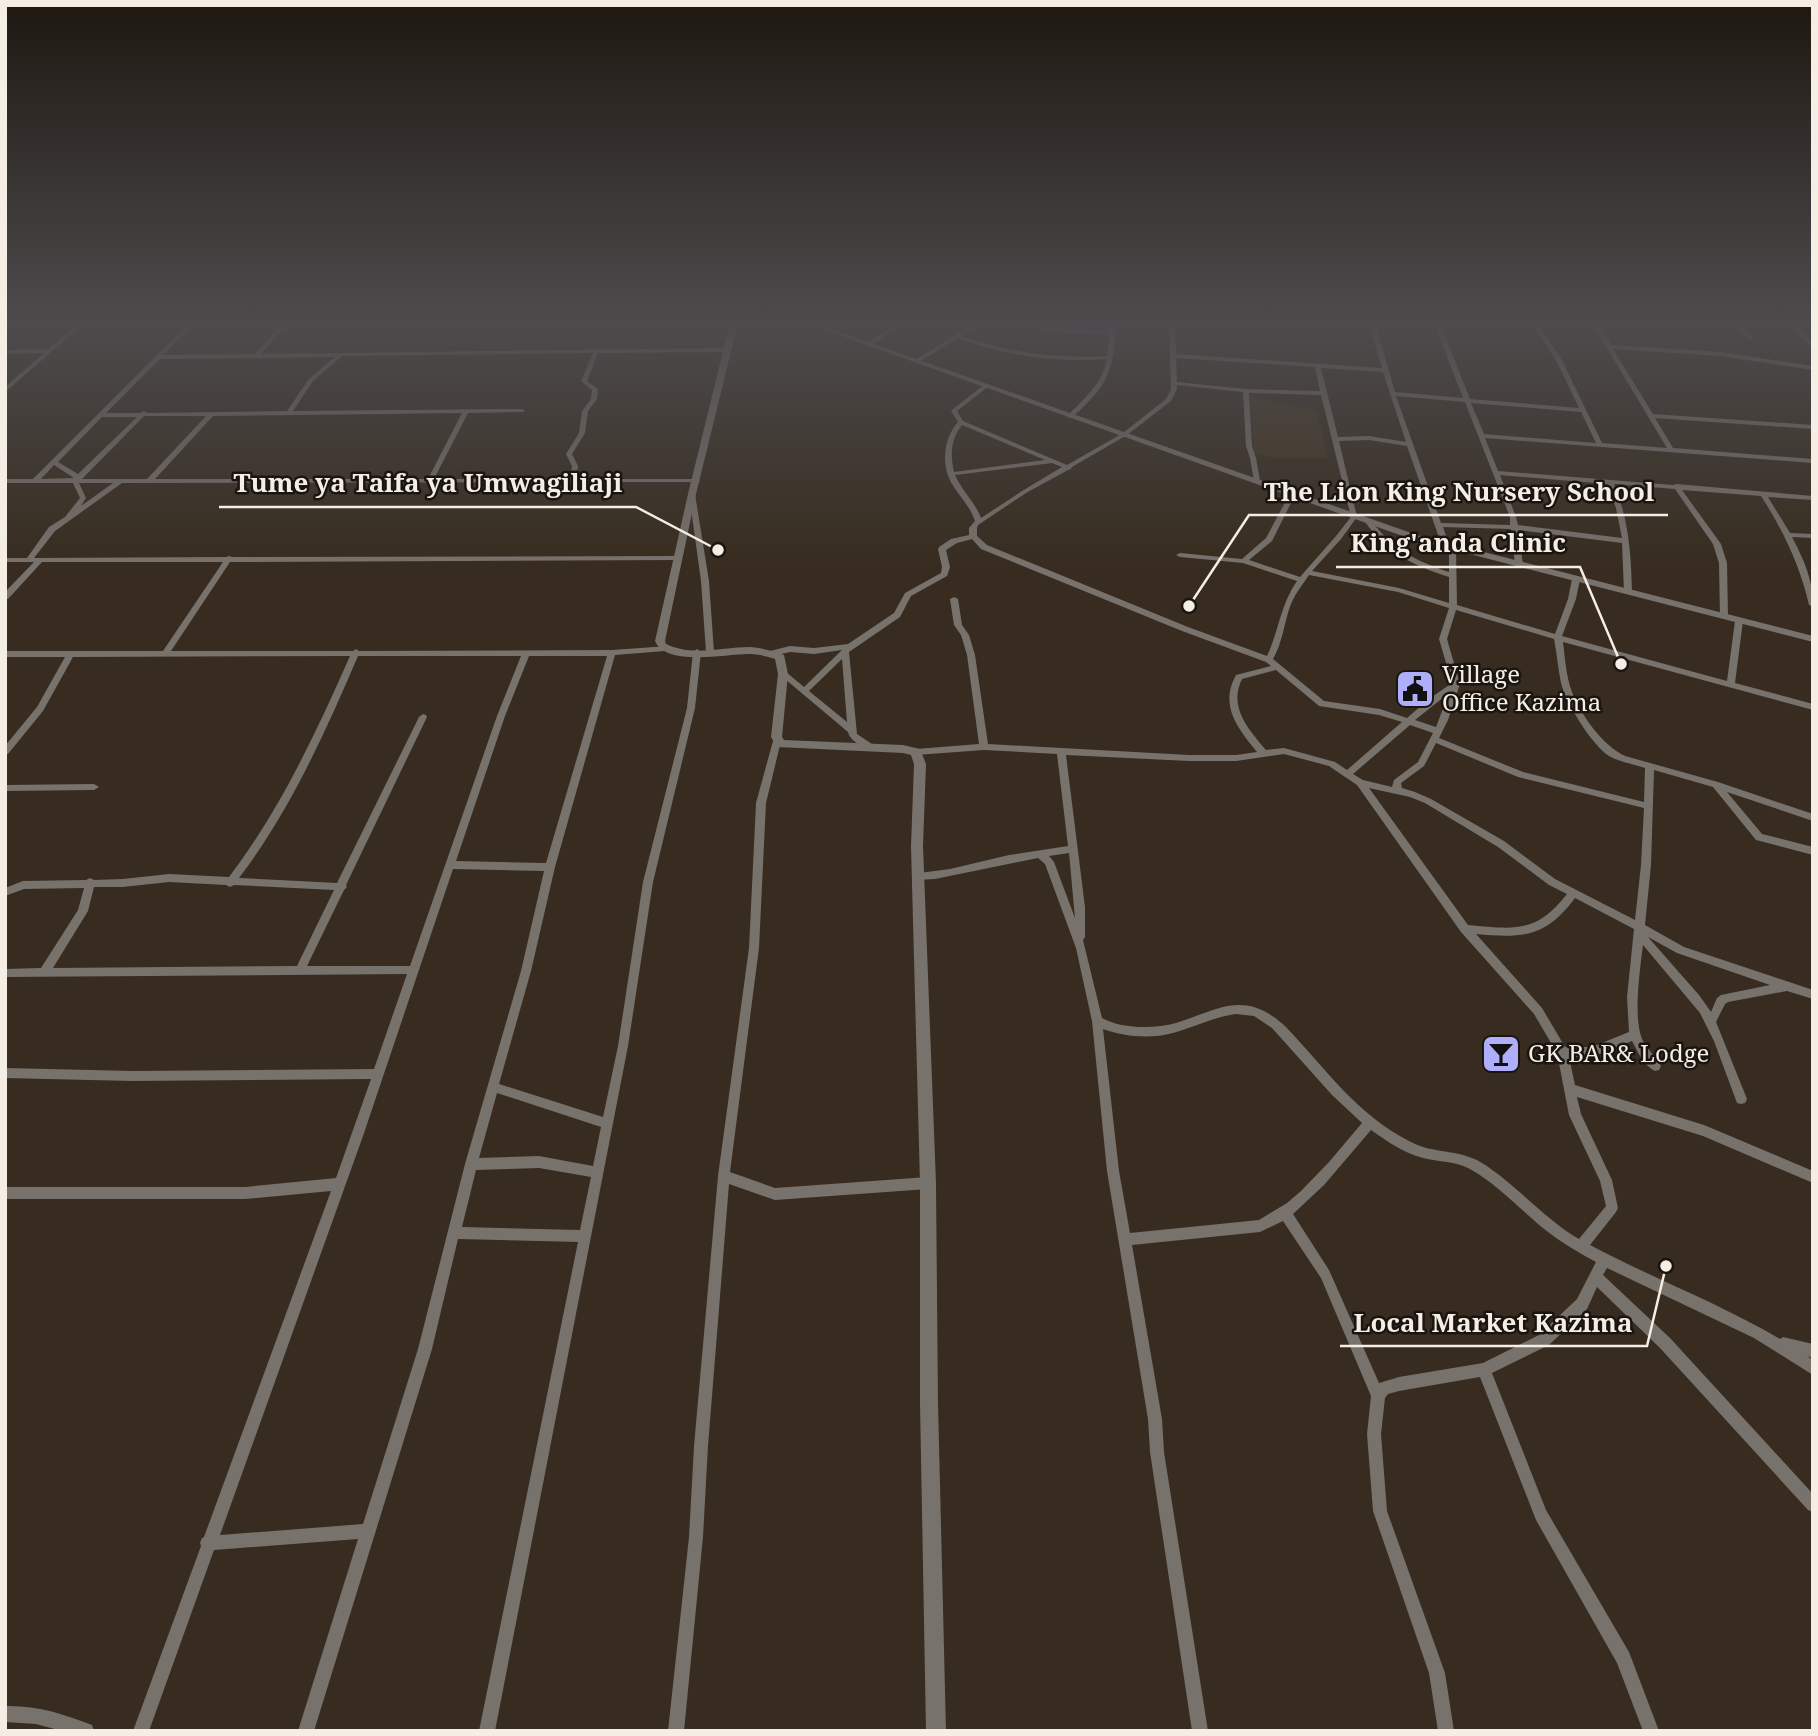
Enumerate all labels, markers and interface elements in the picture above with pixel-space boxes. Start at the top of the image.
callout: Tume ya Taifa ya Umwagiliaji [219,460,636,507]
text: Tume ya Taifa ya Umwagiliaji [234,464,622,500]
callout: The Lion King Nursery School [1249,468,1668,515]
text: The Lion King Nursery School [1264,473,1654,509]
callout: King'anda Clinic [1336,520,1580,567]
text: King'anda Clinic [1350,524,1566,560]
place label: Village Office Kazima [1442,657,1601,718]
public building icon: Village Office Kazima [1394,668,1436,710]
bar icon: GK BAR& Lodge [1480,1033,1522,1075]
place label: GK BAR& Lodge [1528,1036,1709,1069]
callout: Local Market Kazima [1340,1299,1647,1346]
text: Local Market Kazima [1353,1304,1633,1340]

